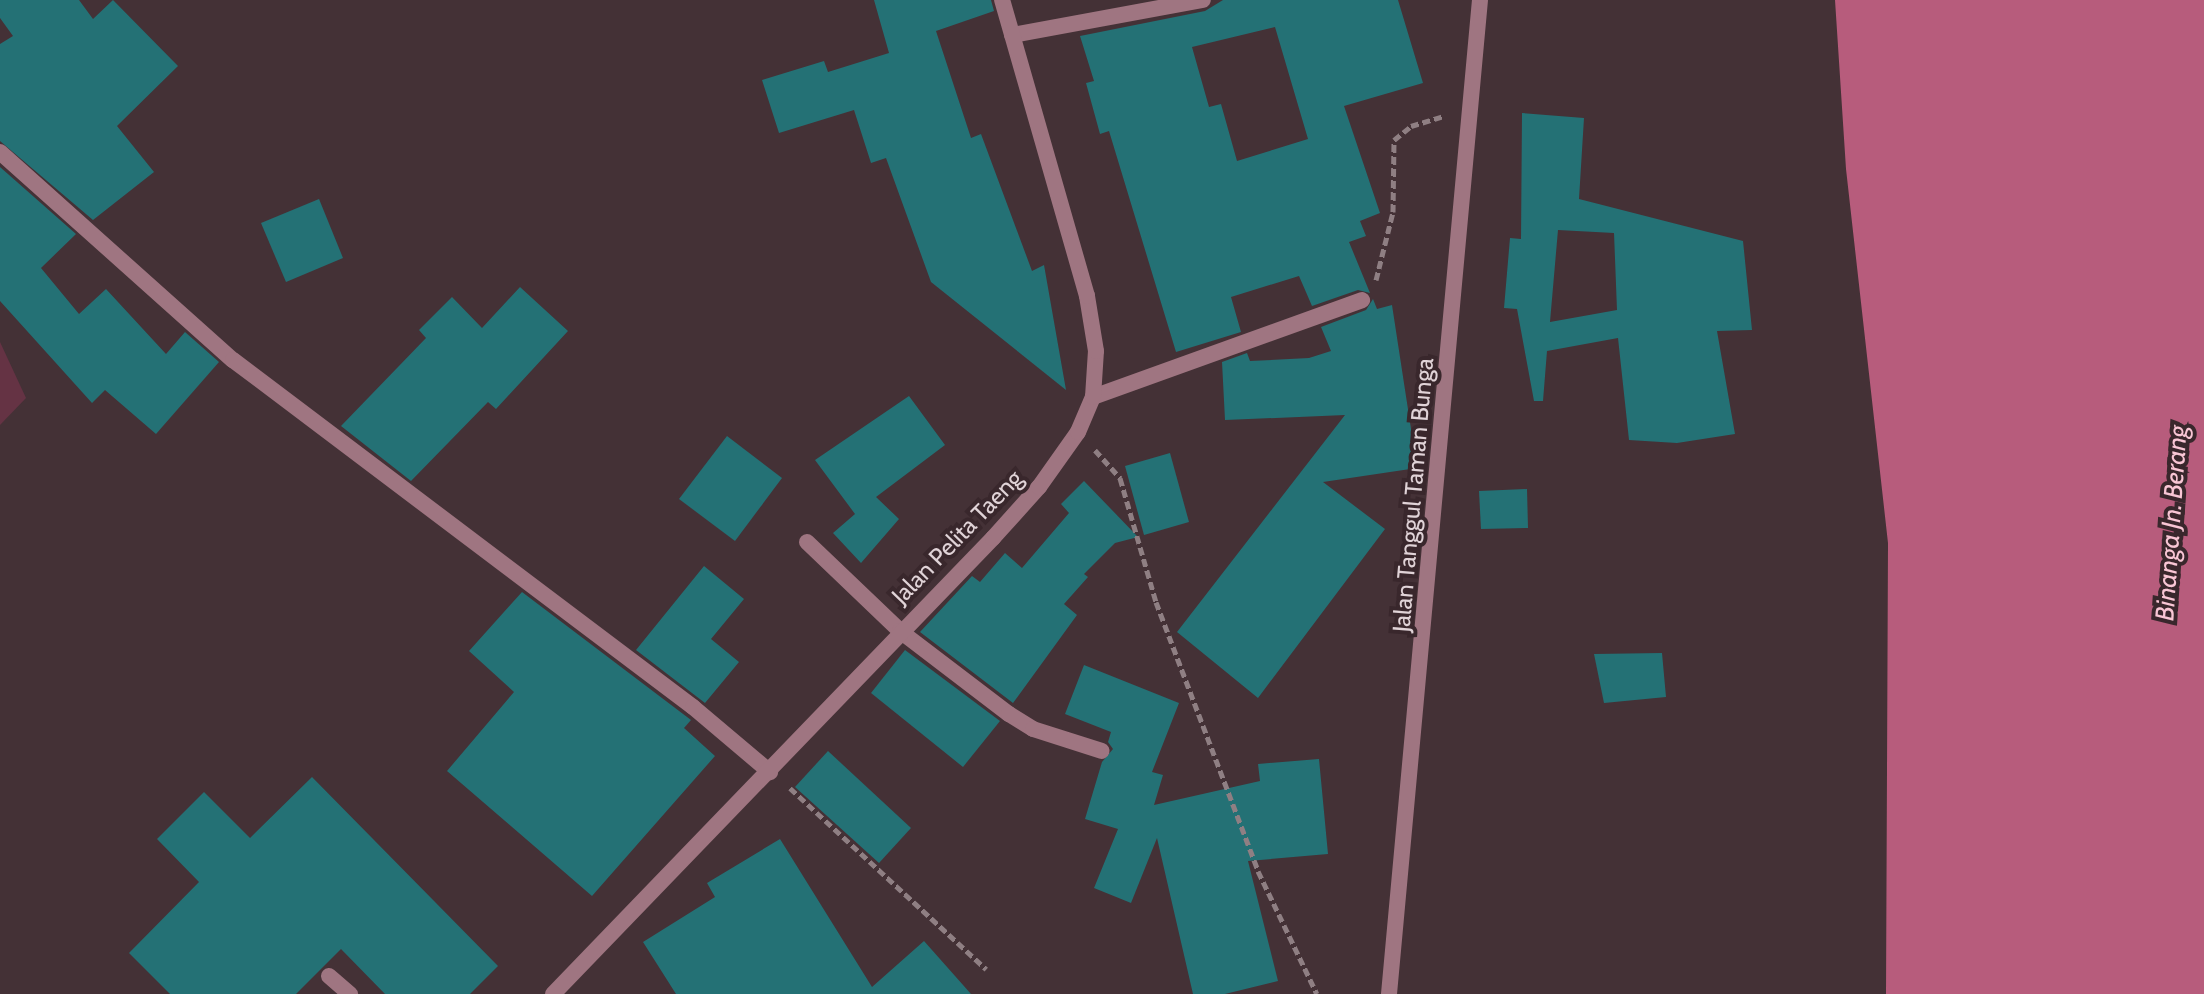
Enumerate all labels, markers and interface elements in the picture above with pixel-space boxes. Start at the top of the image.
street label: Jalan Tanggul Taman Bunga [1387,357,1439,633]
water label: Binanga Jn. Berang [2150,424,2194,622]
street label: Jalan Pelita Taeng [886,464,1028,610]

